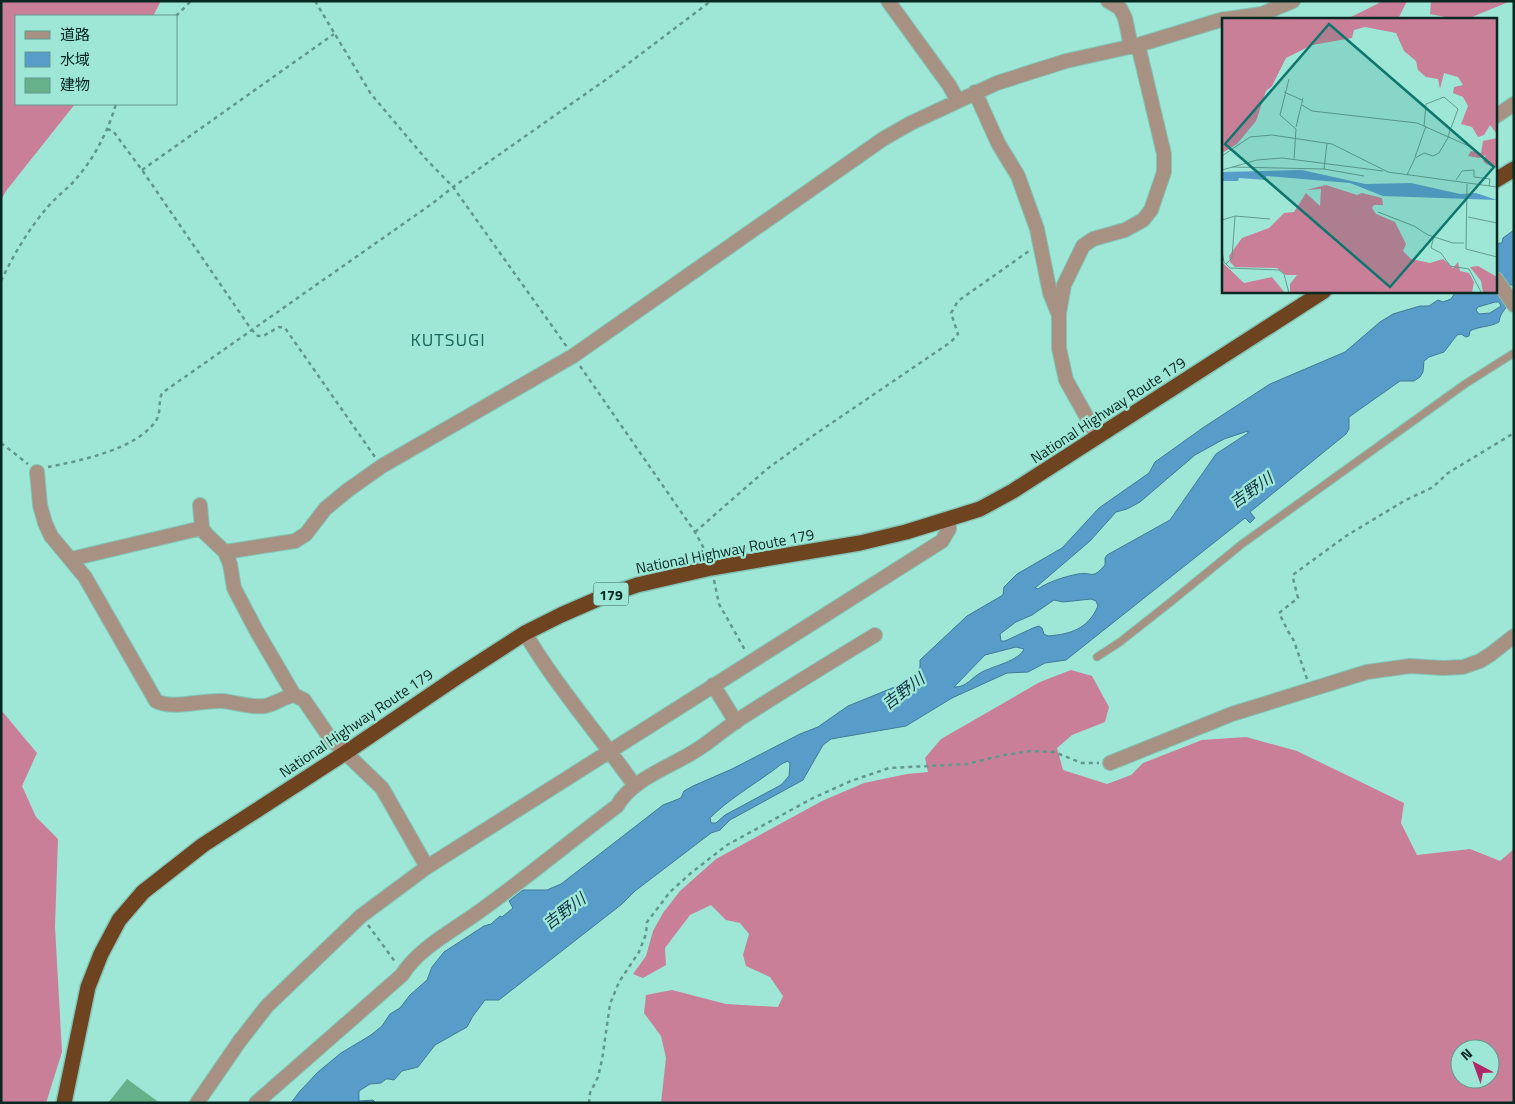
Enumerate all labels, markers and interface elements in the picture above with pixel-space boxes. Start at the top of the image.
legend [15,15,178,105]
inset map [1222,18,1498,292]
text: 道路 [60,23,90,46]
text: 水域 [60,48,90,71]
text: 建物 [60,73,90,96]
district label: KUTSUGI [410,326,486,353]
street label: National Highway Route 179 [1026,351,1190,469]
water label: 吉野川 [1224,465,1279,514]
street label: National Highway Route 179 [634,522,816,580]
road number: 179 [594,582,628,606]
street label: National Highway Route 179 [274,663,438,783]
water label: 吉野川 [877,666,931,715]
water label: 吉野川 [538,886,592,935]
north arrow [1450,1039,1500,1089]
text: N [1456,1043,1477,1065]

